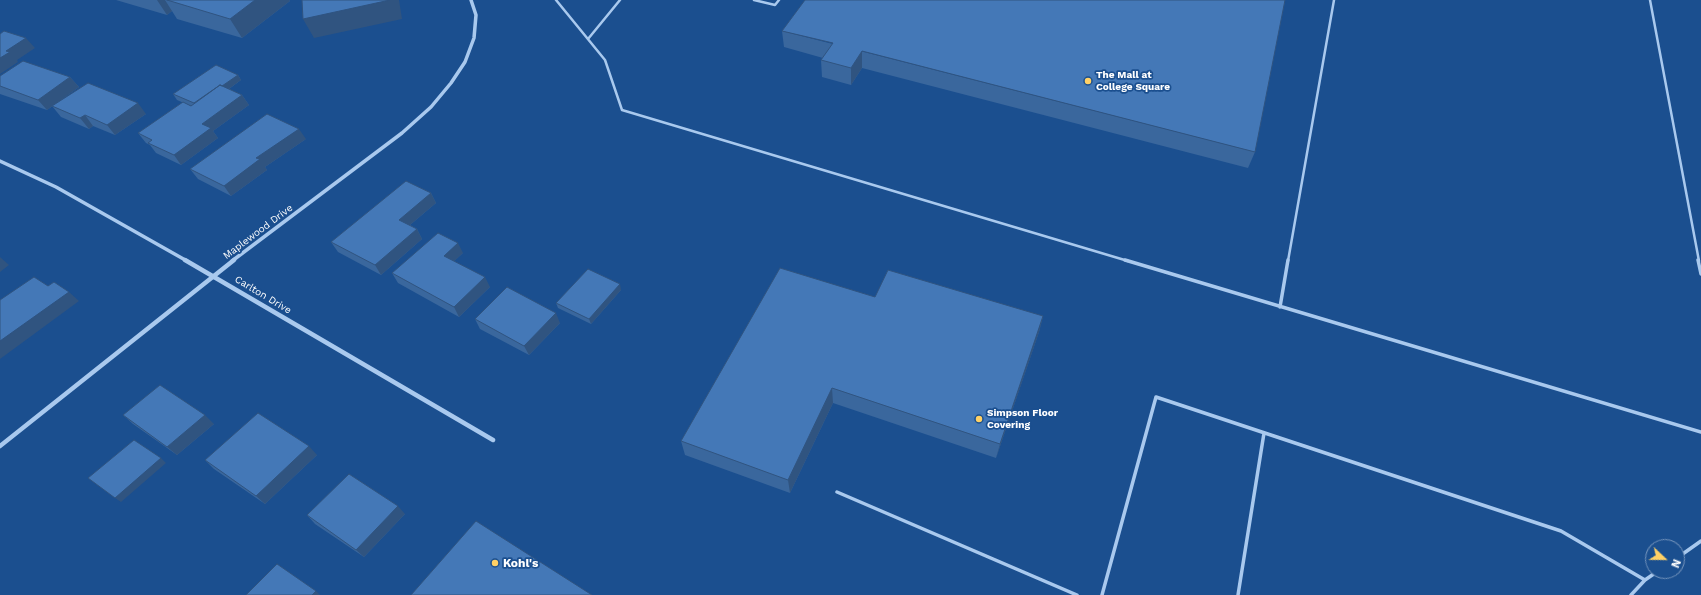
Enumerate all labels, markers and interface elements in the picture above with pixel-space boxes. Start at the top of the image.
place label: The Mall at College Square [1096,69,1170,92]
marker: The Mall at College Square [1083,76,1093,86]
street label: Maplewood Drive [221,202,295,262]
street label: Carlton Drive [232,273,294,317]
place label: Simpson Floor Covering [987,407,1058,430]
marker: Simpson Floor Covering [974,414,984,424]
north arrow [1645,539,1685,579]
place label: Kohl's [503,556,538,570]
text: N [1668,557,1683,570]
marker: Kohl's [490,558,500,568]

